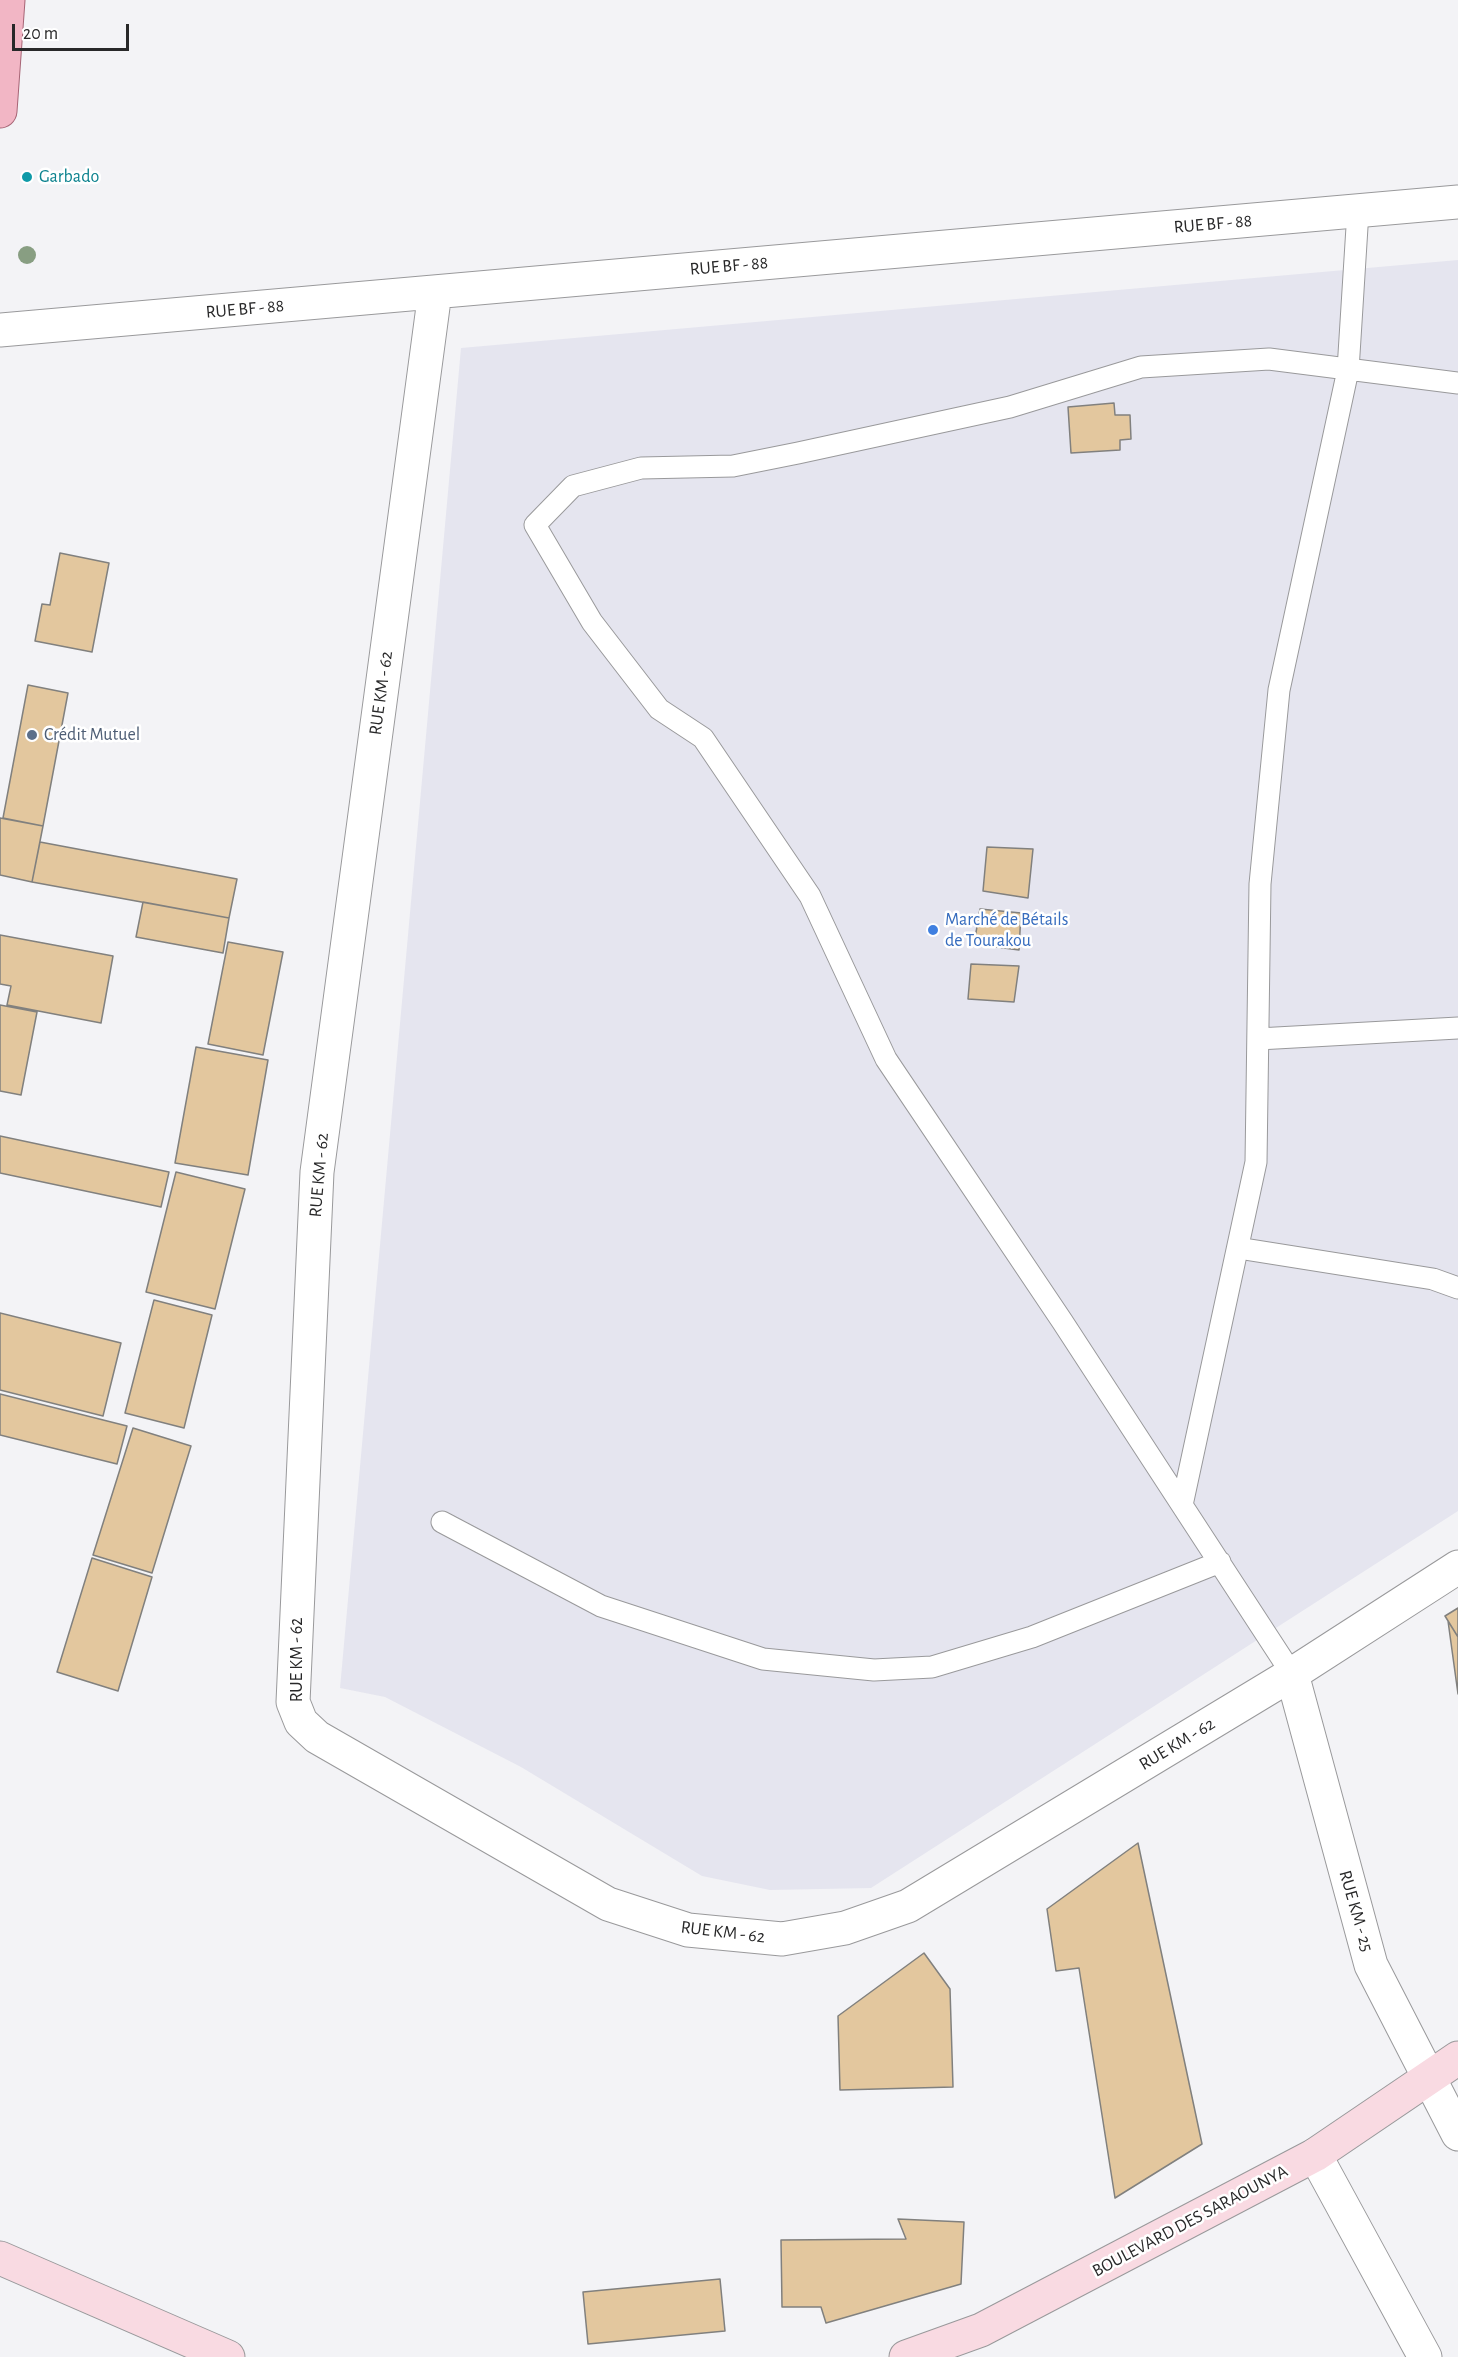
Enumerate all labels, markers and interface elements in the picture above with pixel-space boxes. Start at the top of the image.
scale bar [15,12,132,50]
text: 20 m [23,25,58,43]
place label: Garbado [39,166,99,188]
marker: Garbado [20,170,34,184]
street label: RUE BF - 88 [1173,210,1253,238]
street label: RUE BF - 88 [689,252,769,280]
street label: RUE BF - 88 [205,295,285,323]
street label: RUE KM - 62 [364,650,398,736]
place label: Crédit Mutuel [44,724,140,746]
marker: Crédit Mutuel [25,728,39,742]
place label: Marché de Bétails de Tourakou [945,909,1068,952]
marker: Marché de Bétails de Tourakou [926,923,940,937]
street label: RUE KM - 62 [305,1132,333,1218]
street label: RUE KM - 62 [286,1618,308,1702]
street label: RUE KM - 62 [1135,1713,1219,1775]
street label: RUE KM - 25 [1334,1868,1378,1954]
street label: RUE KM - 62 [680,1916,766,1948]
street label: BOULEVARD DES SARAOUNYA [1089,2160,1291,2282]

